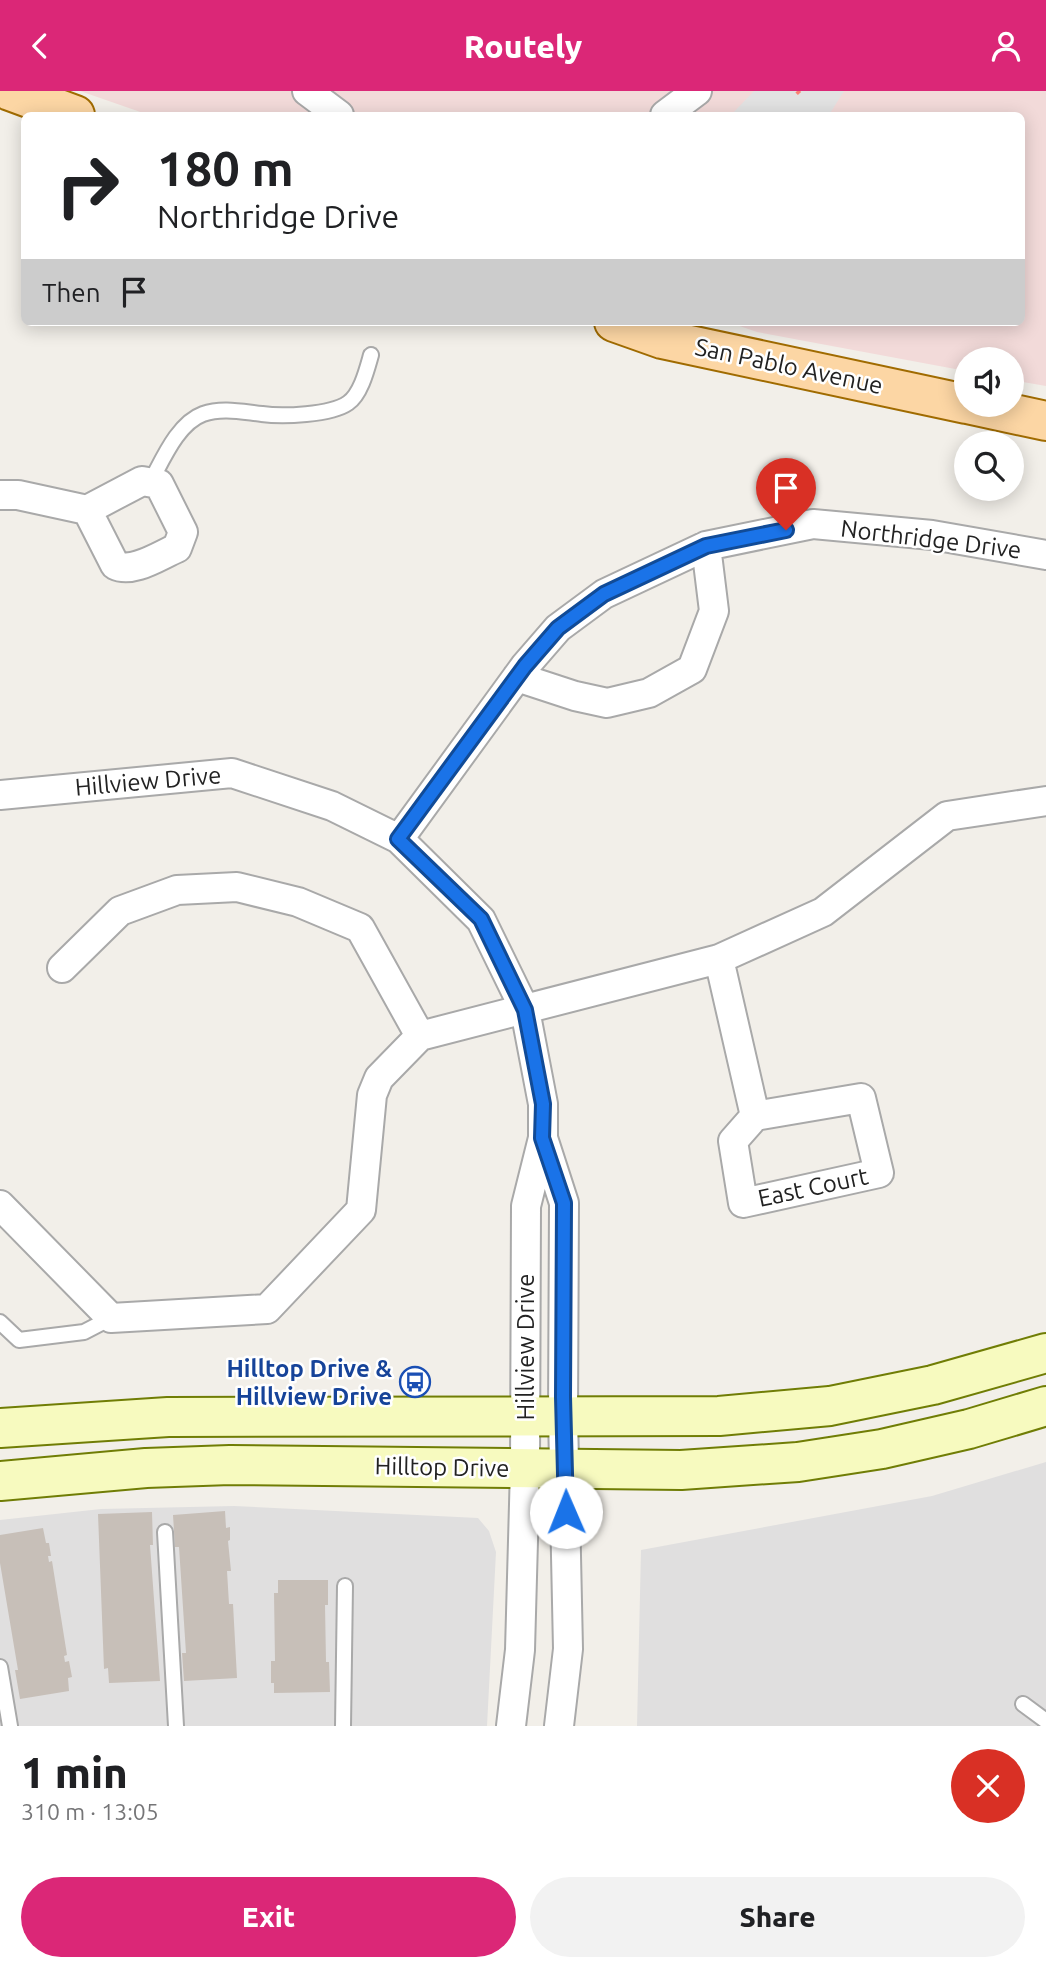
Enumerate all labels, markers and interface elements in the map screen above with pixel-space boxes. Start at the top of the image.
icon: back [21,27,59,65]
icon: person [987,27,1025,65]
text: Routely [464,28,582,64]
icon: right [42,140,133,231]
text: 180 m [157,140,294,195]
text: Northridge Drive [157,198,399,234]
icon: arrive [115,273,153,311]
text: Then [42,278,101,307]
street label: San Pablo Avenue [693,333,885,399]
map controls [954,347,1024,501]
button: sound [954,347,1024,417]
button: search [954,431,1024,501]
pin [756,458,816,530]
icon: arrive [767,469,805,507]
street label: Northridge Drive [839,515,1023,563]
street label: Hillview Drive [74,761,222,801]
street label: East Court [755,1162,871,1212]
street label: Hillview Drive [512,1274,539,1420]
place label: Hilltop Drive & Hillview Drive [226,1355,392,1410]
bus stop icon: Hilltop Drive & Hillview Drive [398,1365,432,1399]
street label: Hilltop Drive [374,1452,510,1482]
position arrow [529,1475,603,1549]
text: 1 min [21,1749,128,1796]
button: close [951,1749,1025,1823]
text: 310 m · 13:05 [21,1799,159,1824]
button: Exit [21,1877,516,1957]
button: Share [530,1877,1025,1957]

